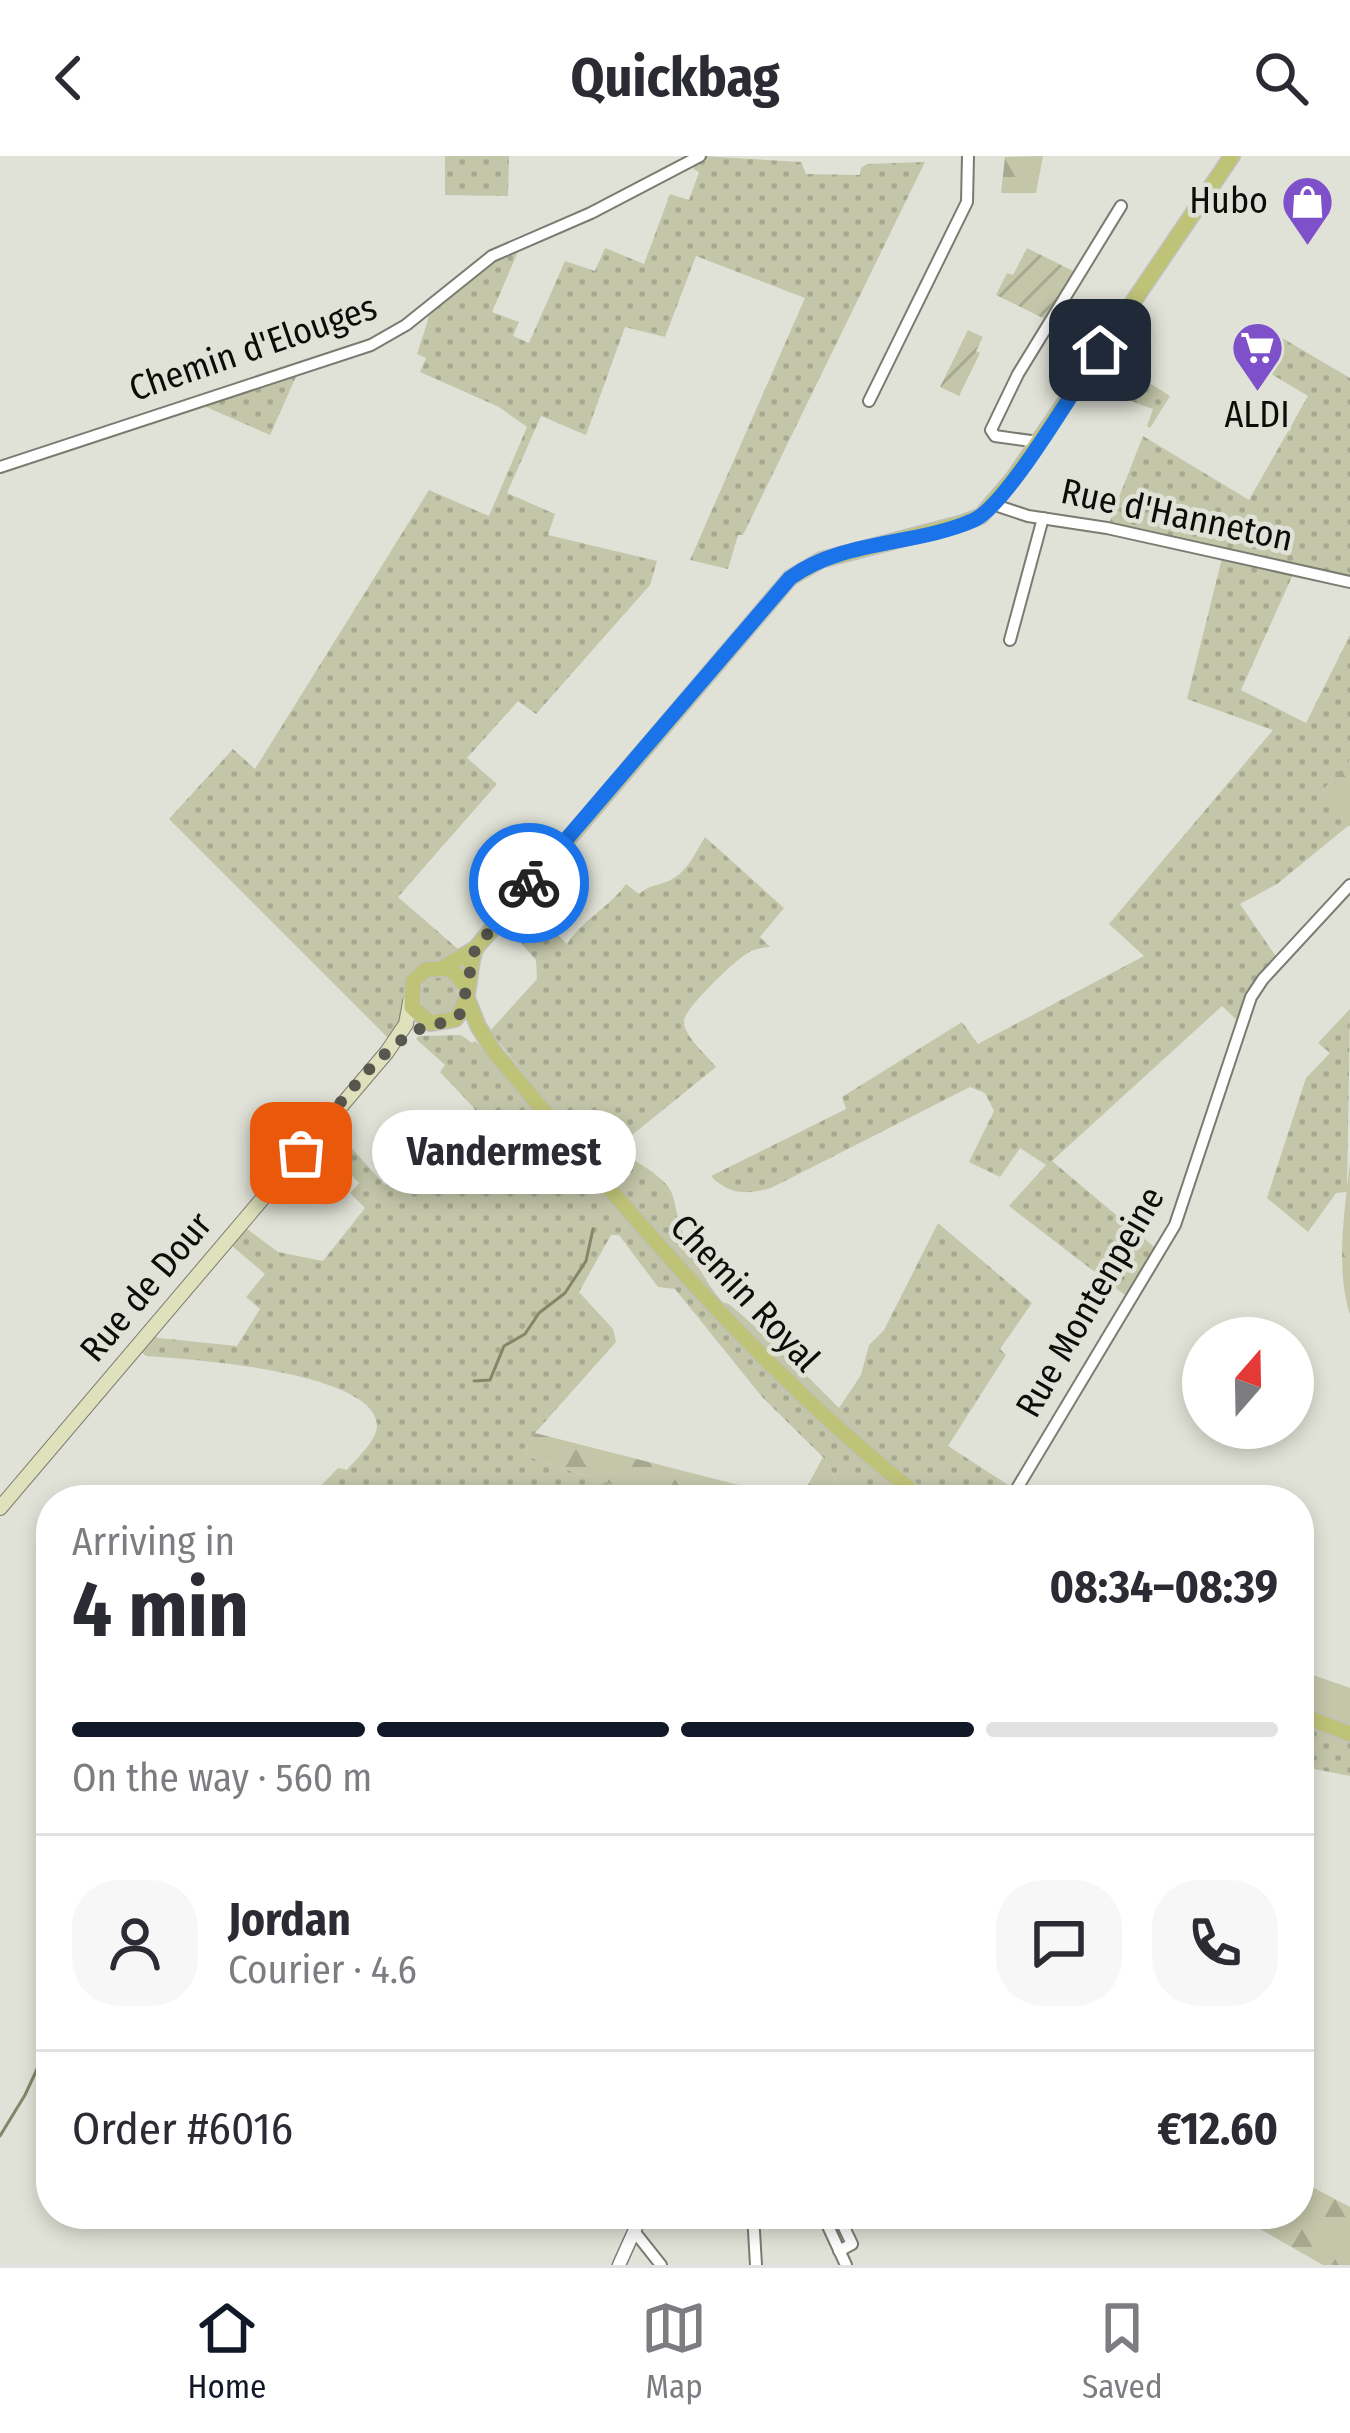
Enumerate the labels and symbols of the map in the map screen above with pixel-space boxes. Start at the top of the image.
shop icon: Hubo [1279,173,1335,247]
place label: Hubo [1189,179,1268,223]
street label: Chemin d'Elouges [124,285,382,411]
pin [1049,299,1151,401]
supermarket icon: ALDI [1229,319,1285,393]
place label: ALDI [1224,393,1290,437]
street label: Rue d'Hanneton [1057,469,1297,561]
courier [469,823,589,943]
pin [250,1102,352,1204]
callout: Vandermest [373,1111,637,1195]
street label: Rue Montenpeine [1006,1179,1174,1425]
street label: Rue de Dour [71,1203,221,1371]
street label: Chemin Royal [661,1205,829,1381]
north arrow [1182,1317,1314,1449]

